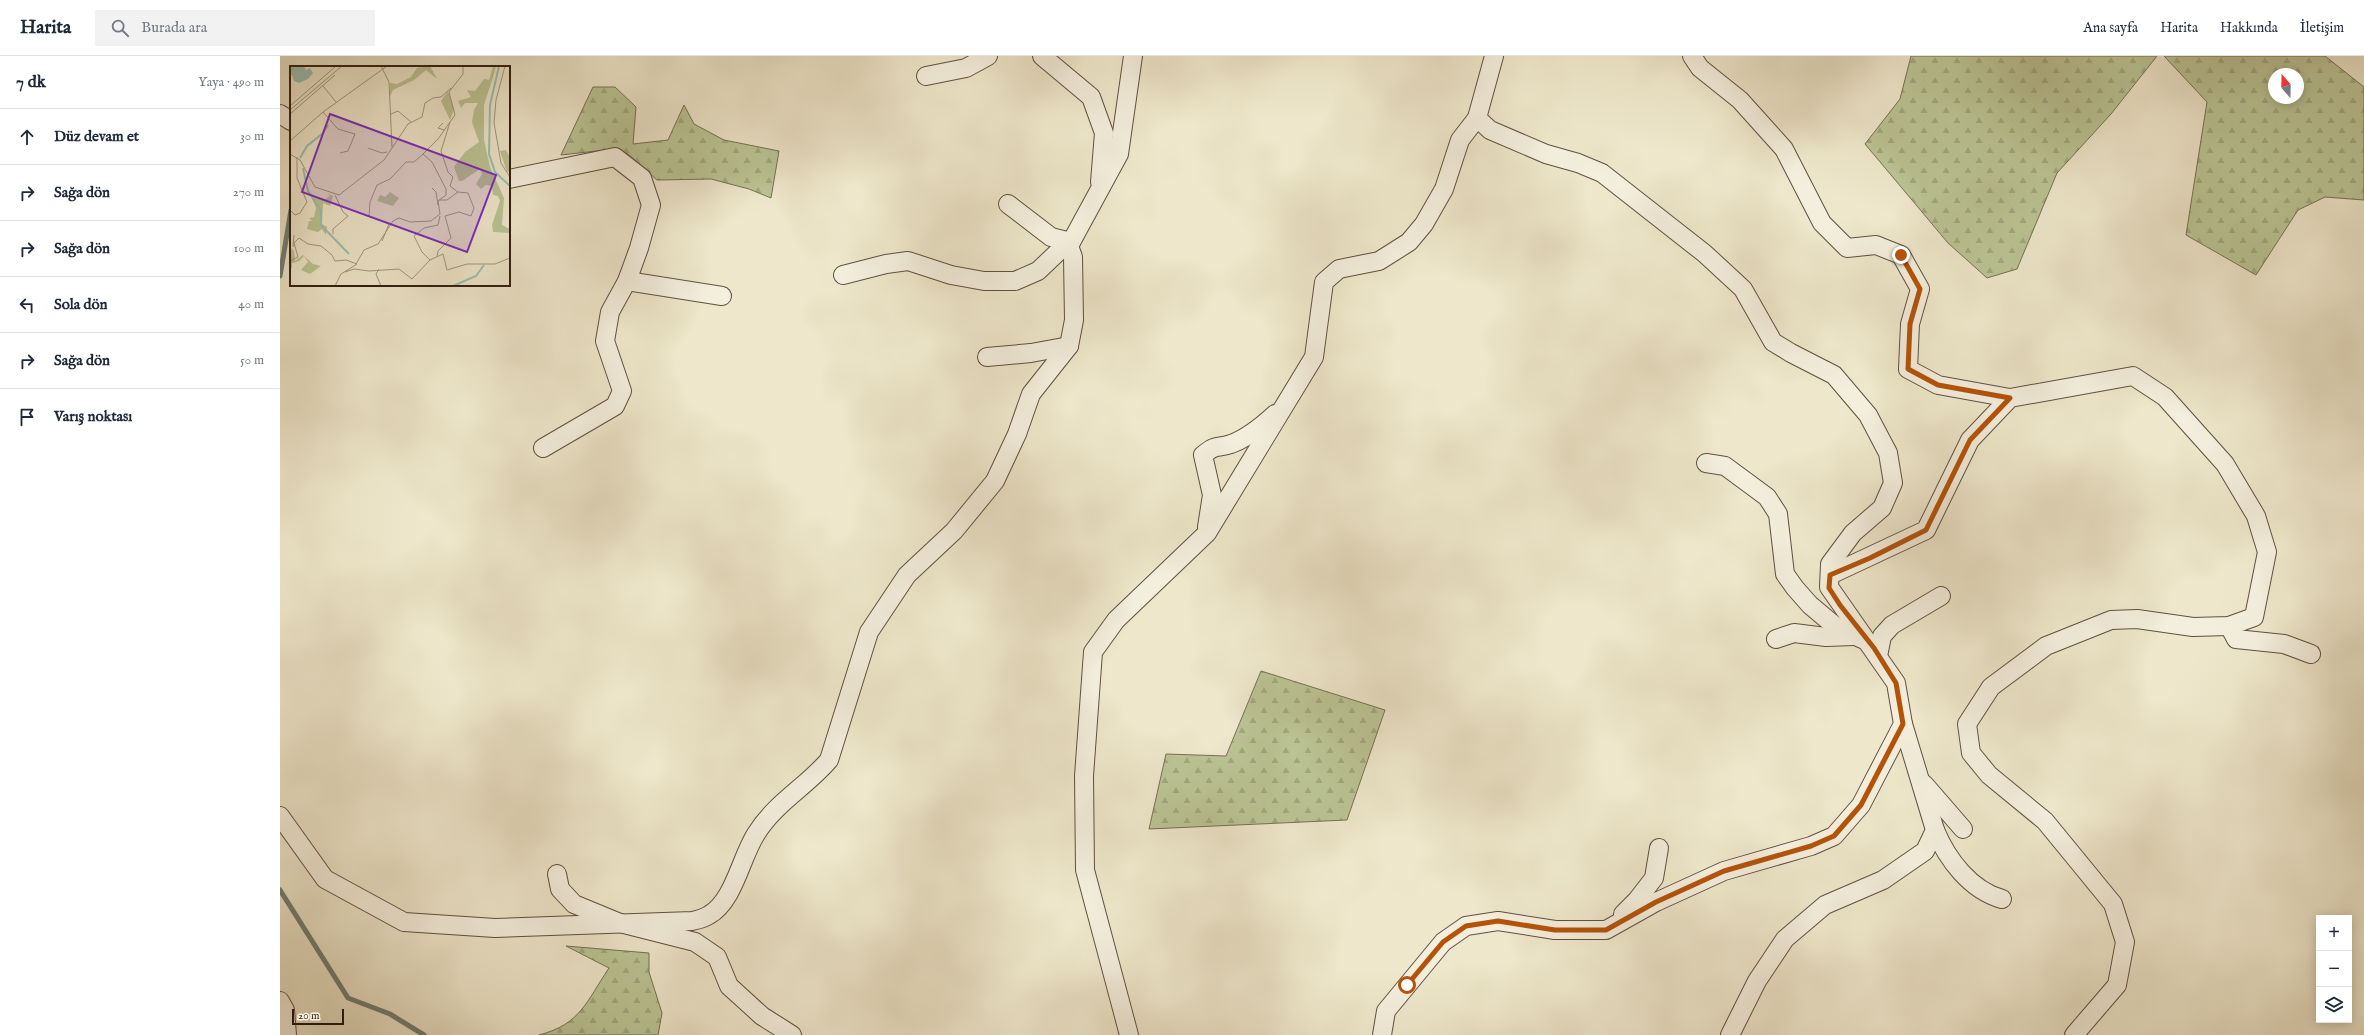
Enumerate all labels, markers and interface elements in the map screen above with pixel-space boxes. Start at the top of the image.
search box [95,10,375,46]
text: Harita [20,16,71,40]
icon: search [109,17,131,39]
text: Burada ara [141,18,207,37]
text: Ana sayfa [2083,19,2138,37]
text: Harita [2160,19,2198,37]
text: Hakkında [2220,19,2278,37]
text: İletişim [2300,19,2344,37]
inset map [290,66,510,286]
north arrow [2268,68,2304,104]
text: 7 dk [16,72,46,93]
text: Yaya · 490 m [198,74,264,91]
icon: ahead [16,126,38,148]
text: Düz devam et [54,127,139,146]
text: 30 m [240,128,264,145]
icon: right [16,182,38,204]
text: Sağa dön [54,183,110,202]
text: 270 m [233,184,264,201]
icon: right [16,238,38,260]
text: Sağa dön [54,239,110,258]
text: 100 m [234,240,264,257]
route end [1892,246,1910,264]
icon: left [16,294,38,316]
text: Sola dön [54,295,108,314]
text: 40 m [238,296,264,313]
icon: right [16,350,38,372]
text: Sağa dön [54,351,110,370]
text: 50 m [240,352,264,369]
icon: arrive [16,406,38,428]
text: Varış noktası [54,407,132,426]
map controls [2316,915,2352,1023]
button: + [2316,915,2352,951]
button: − [2316,951,2352,987]
route start [1398,976,1416,994]
button: layers [2316,987,2352,1023]
scale bar [292,1007,344,1026]
text: 20 m [298,1009,319,1023]

